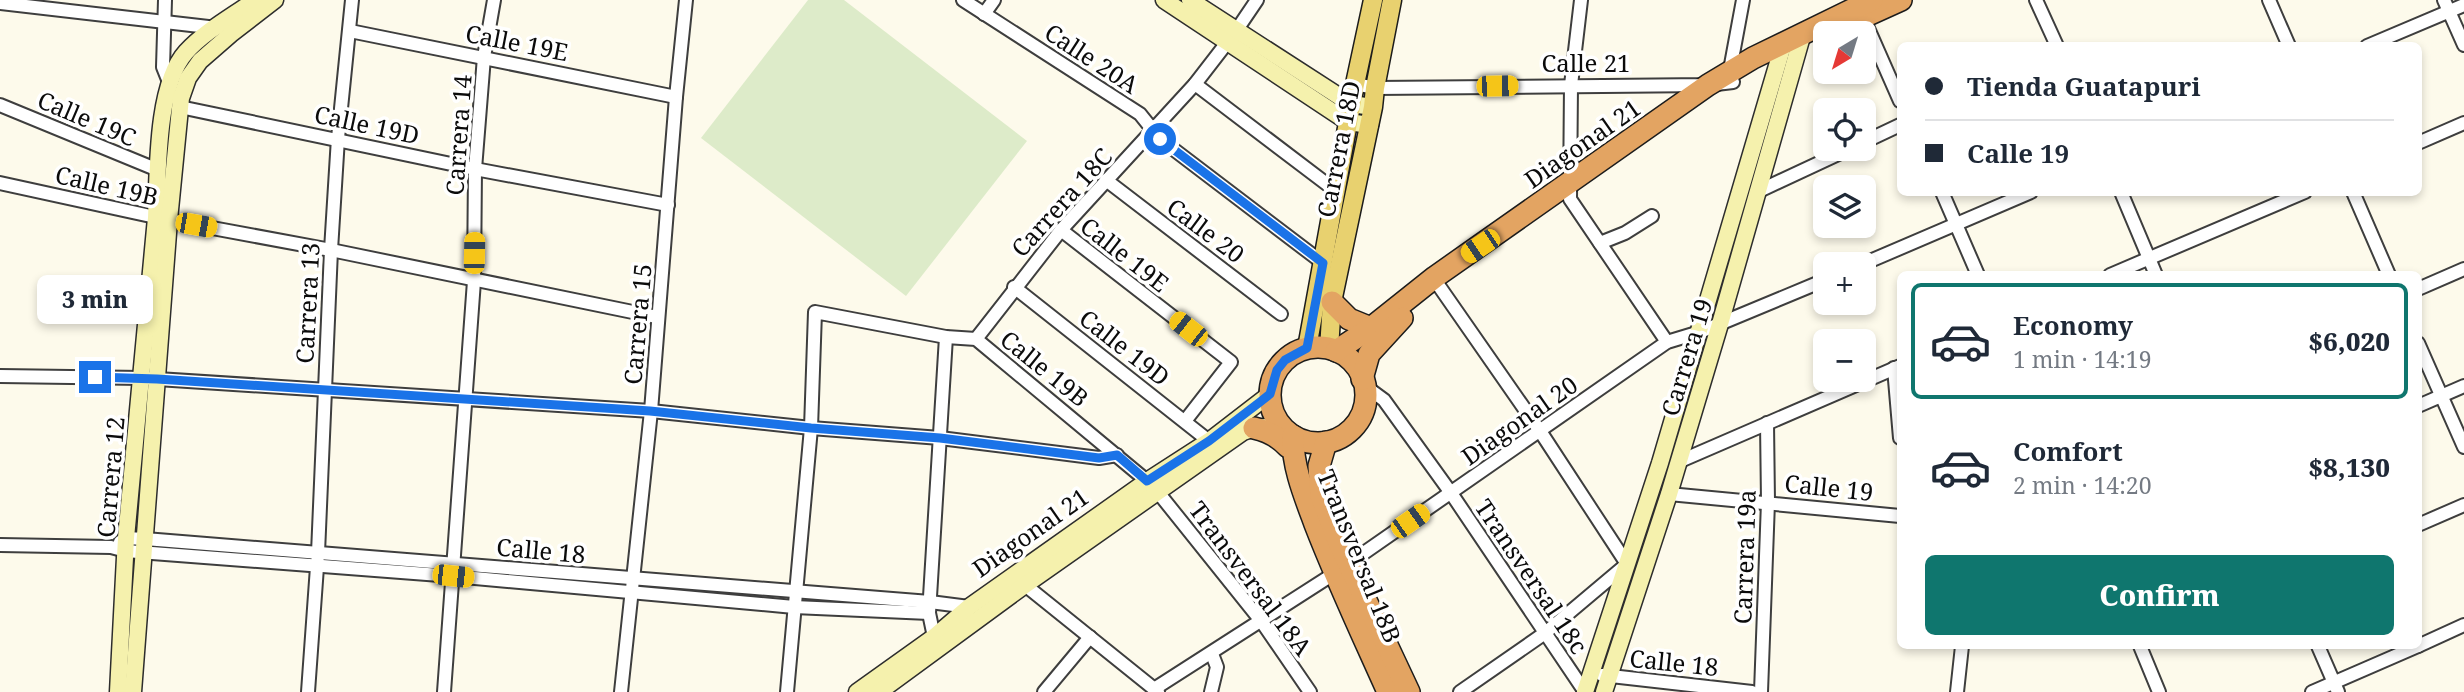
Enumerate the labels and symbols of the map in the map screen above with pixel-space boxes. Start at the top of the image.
street label: Calle 20A [1039,15,1145,101]
street label: Calle 19E [463,16,571,68]
north arrow [1813,21,1876,84]
street label: Calle 21 [1541,46,1631,79]
street label: Carrera 14 [437,73,479,197]
car [1476,75,1519,97]
street label: Carrera 18D [1309,78,1367,220]
street label: Calle 19C [33,83,141,153]
street label: Diagonal 21 [1517,91,1647,195]
street label: Calle 19D [311,97,423,151]
route start [1144,123,1176,155]
street label: Carrera 18C [1003,140,1119,264]
street label: Calle 19B [52,157,162,213]
street label: Calle 20 [1161,190,1251,270]
street label: Calle 19E [1074,209,1176,299]
car [174,211,219,239]
car [1457,226,1504,266]
car [464,232,485,274]
street label: Carrera 13 [287,242,327,364]
street label: Carrera 15 [615,262,659,386]
callout: 3 min [37,276,153,324]
street label: Carrera 19 [1653,294,1719,420]
street label: Calle 19D [1073,301,1177,393]
car [1165,308,1212,350]
street label: Calle 19B [994,322,1096,414]
route end [79,361,111,393]
street label: Diagonal 20 [1454,368,1584,472]
street label: Carrera 12 [88,415,132,539]
street label: Transversal 18B [1310,465,1410,647]
street label: Calle 19 [1783,466,1875,508]
street label: Diagonal 21 [965,480,1095,584]
street label: Carrera 19a [1725,489,1763,625]
street label: Transversal 18c [1468,492,1596,660]
street label: Transversal 18A [1182,494,1320,662]
car [1387,500,1434,542]
street label: Calle 18 [495,530,587,570]
car [432,563,475,589]
street label: Calle 18 [1628,641,1720,683]

